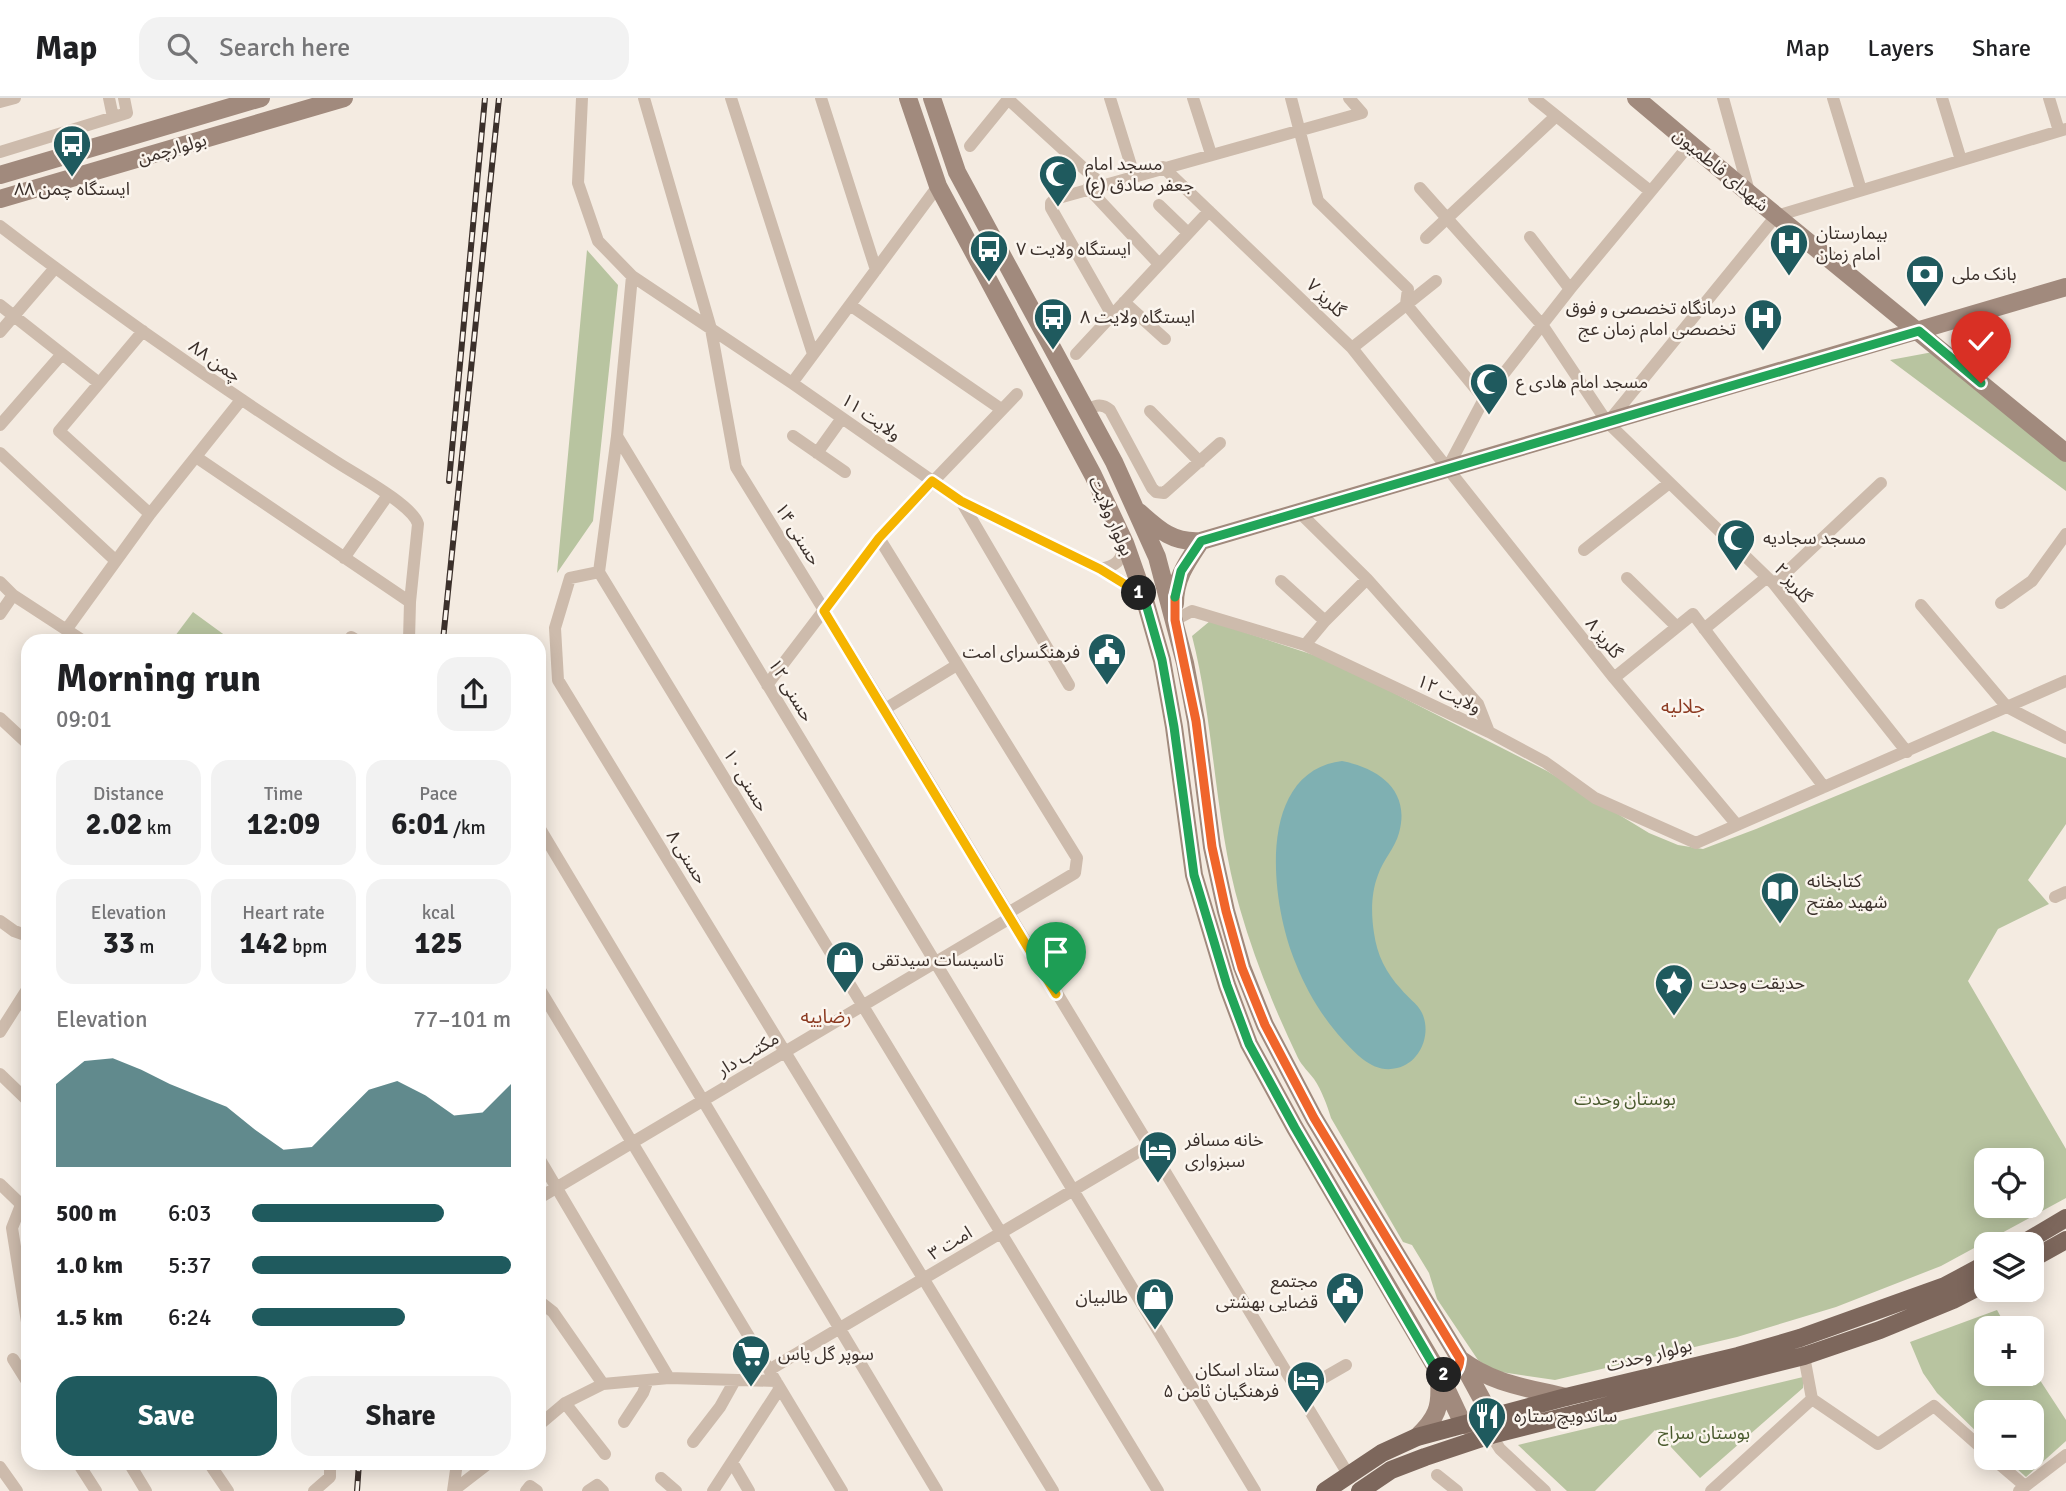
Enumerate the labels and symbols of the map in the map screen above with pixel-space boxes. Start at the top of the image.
bus stop icon: ایستگاه چمن ۸۸ [51,123,93,178]
street label: شهدای فاطمیون [1669,124,1773,216]
street label: بولوارچمن [135,129,209,169]
mosque icon: مسجد امام جعفر صادق (ع) [1037,153,1079,208]
place label: مسجد امام جعفر صادق (ع) [1085,153,1194,199]
place label: ایستگاه چمن ۸۸ [14,178,130,200]
hospital icon: بیمارستان امام زمان [1768,222,1810,277]
place label: بیمارستان امام زمان [1816,222,1888,268]
bus stop icon: ایستگاه ولایت ۷ [968,228,1010,283]
place label: ایستگاه ولایت ۷ [1016,238,1131,260]
bank icon: بانک ملی [1904,253,1946,308]
place label: بانک ملی [1952,263,2017,285]
street label: گلریز ۷ [1302,274,1351,322]
bus stop icon: ایستگاه ولایت ۸ [1032,296,1074,351]
place label: درمانگاه تخصصی و فوق تخصصی امام زمان عج [1566,297,1736,343]
hospital icon: درمانگاه تخصصی و فوق تخصصی امام زمان عج [1742,297,1784,352]
place label: ایستگاه ولایت ۸ [1080,306,1195,328]
pin [1951,311,2011,383]
street label: چمن ۸۸ [185,335,245,387]
mosque icon: مسجد امام هادی ع [1468,361,1510,416]
place label: مسجد امام هادی ع [1516,371,1648,396]
street label: ولایت ۱۱ [837,388,905,446]
street label: بولوار ولایت [1084,473,1138,559]
street label: حسنی ۱۴ [770,499,826,569]
mosque icon: مسجد سجادیه [1715,517,1757,572]
place label: مسجد سجادیه [1763,527,1866,549]
street label: گلریز ۲ [1770,558,1817,608]
pin: 1 [1122,575,1156,610]
street label: گلریز ۸ [1581,613,1627,663]
public building icon: فرهنگسرای امت [1086,631,1128,686]
place label: فرهنگسرای امت [963,641,1080,663]
street label: حسنی ۱۲ [764,654,818,726]
street label: ولایت ۱۲ [1413,670,1485,718]
district label: جلالیه [1661,695,1705,719]
street label: حسنی ۱۰ [719,744,773,816]
street label: حسنی ۸ [662,826,712,888]
library icon: کتابخانه شهید مفتح [1759,870,1801,925]
place label: کتابخانه شهید مفتح [1807,870,1887,915]
pin [1026,922,1086,994]
shop icon: تاسیسات سیدتقی [824,939,866,994]
place label: تاسیسات سیدتقی [872,949,1004,971]
place icon: حدیقت وحدت [1653,962,1695,1017]
place label: حدیقت وحدت [1701,972,1805,994]
district label: رضاییه [800,1005,852,1029]
street label: مکتب دار [712,1027,783,1082]
park label: بوستان وحدت [1574,1088,1676,1110]
hotel icon: خانه مسافر سبزواری [1137,1129,1179,1184]
place label: خانه مسافر سبزواری [1184,1129,1264,1172]
street label: امت ۳ [924,1221,976,1265]
place label: مجتمع قضایی بهشتی [1216,1270,1318,1313]
public building icon: مجتمع قضایی بهشتی [1324,1270,1366,1325]
shop icon: طالبیان [1134,1276,1176,1331]
place label: طالبیان [1075,1286,1128,1308]
supermarket icon: سوپر گل یاس [730,1333,772,1388]
street label: بولوار وحدت [1604,1334,1694,1376]
place label: سوپر گل یاس [778,1343,874,1365]
pin: 2 [1426,1358,1462,1392]
place label: ستاد اسکان فرهنگیان ثامن ۵ [1163,1359,1279,1402]
hotel icon: ستاد اسکان فرهنگیان ثامن ۵ [1285,1359,1327,1414]
restaurant icon: ساندویچ ستاره [1466,1395,1508,1450]
place label: ساندویچ ستاره [1514,1405,1617,1429]
park label: بوستان سراج [1658,1422,1750,1446]

